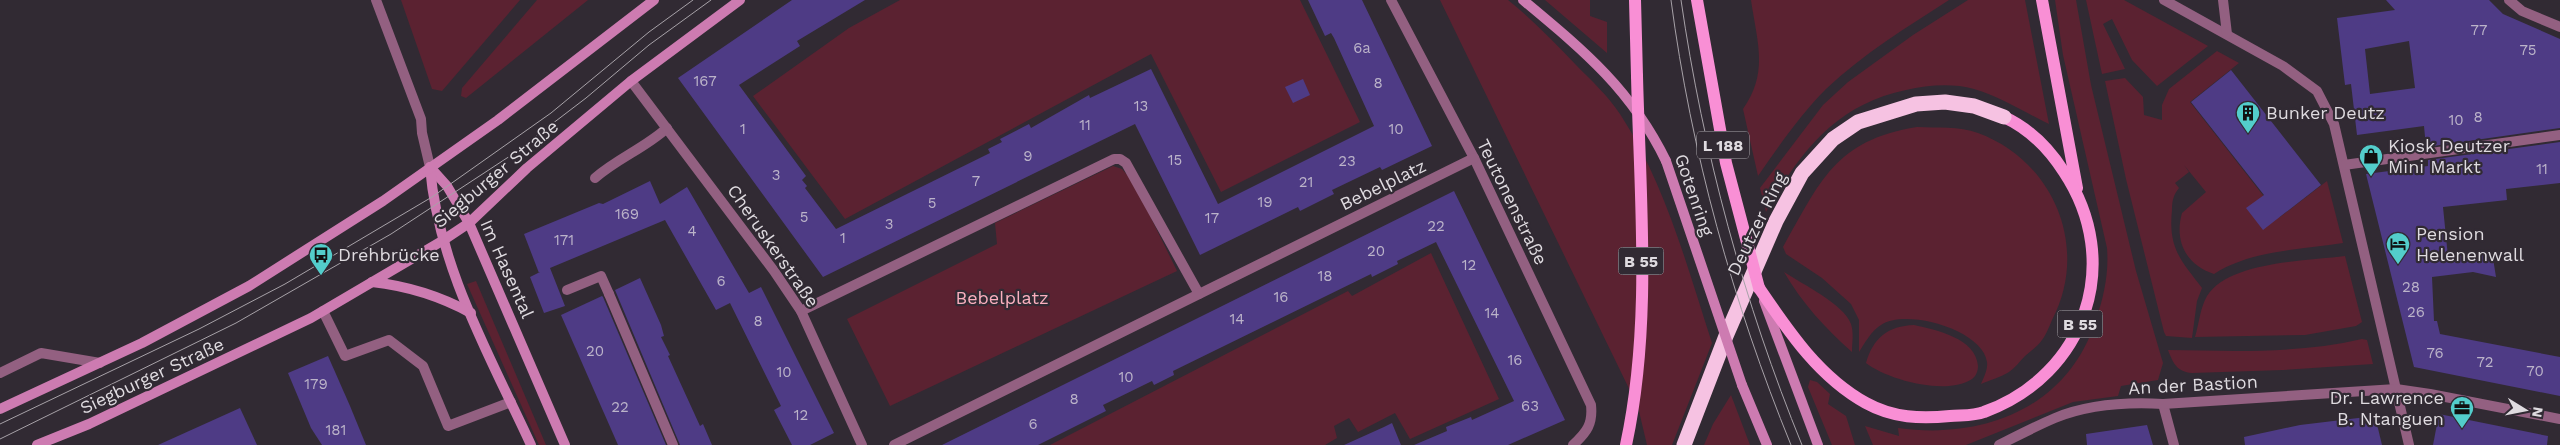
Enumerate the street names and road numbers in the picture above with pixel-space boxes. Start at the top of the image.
street label: Siegburger Straße [429,115,562,232]
road number: L 188 [1697,132,1749,158]
street label: Teutonenstraße [1473,136,1552,268]
street label: Gotenring [1671,151,1718,239]
street label: Bebelplatz [1336,155,1429,214]
street label: Deutzer Ring [1722,168,1791,279]
street label: Cheruskerstraße [723,180,824,311]
street label: Im Hasental [476,216,539,322]
road number: B 55 [1618,248,1664,274]
road number: B 55 [2058,310,2102,338]
street label: Siegburger Straße [76,333,227,418]
street label: An der Bastion [2128,371,2258,398]

